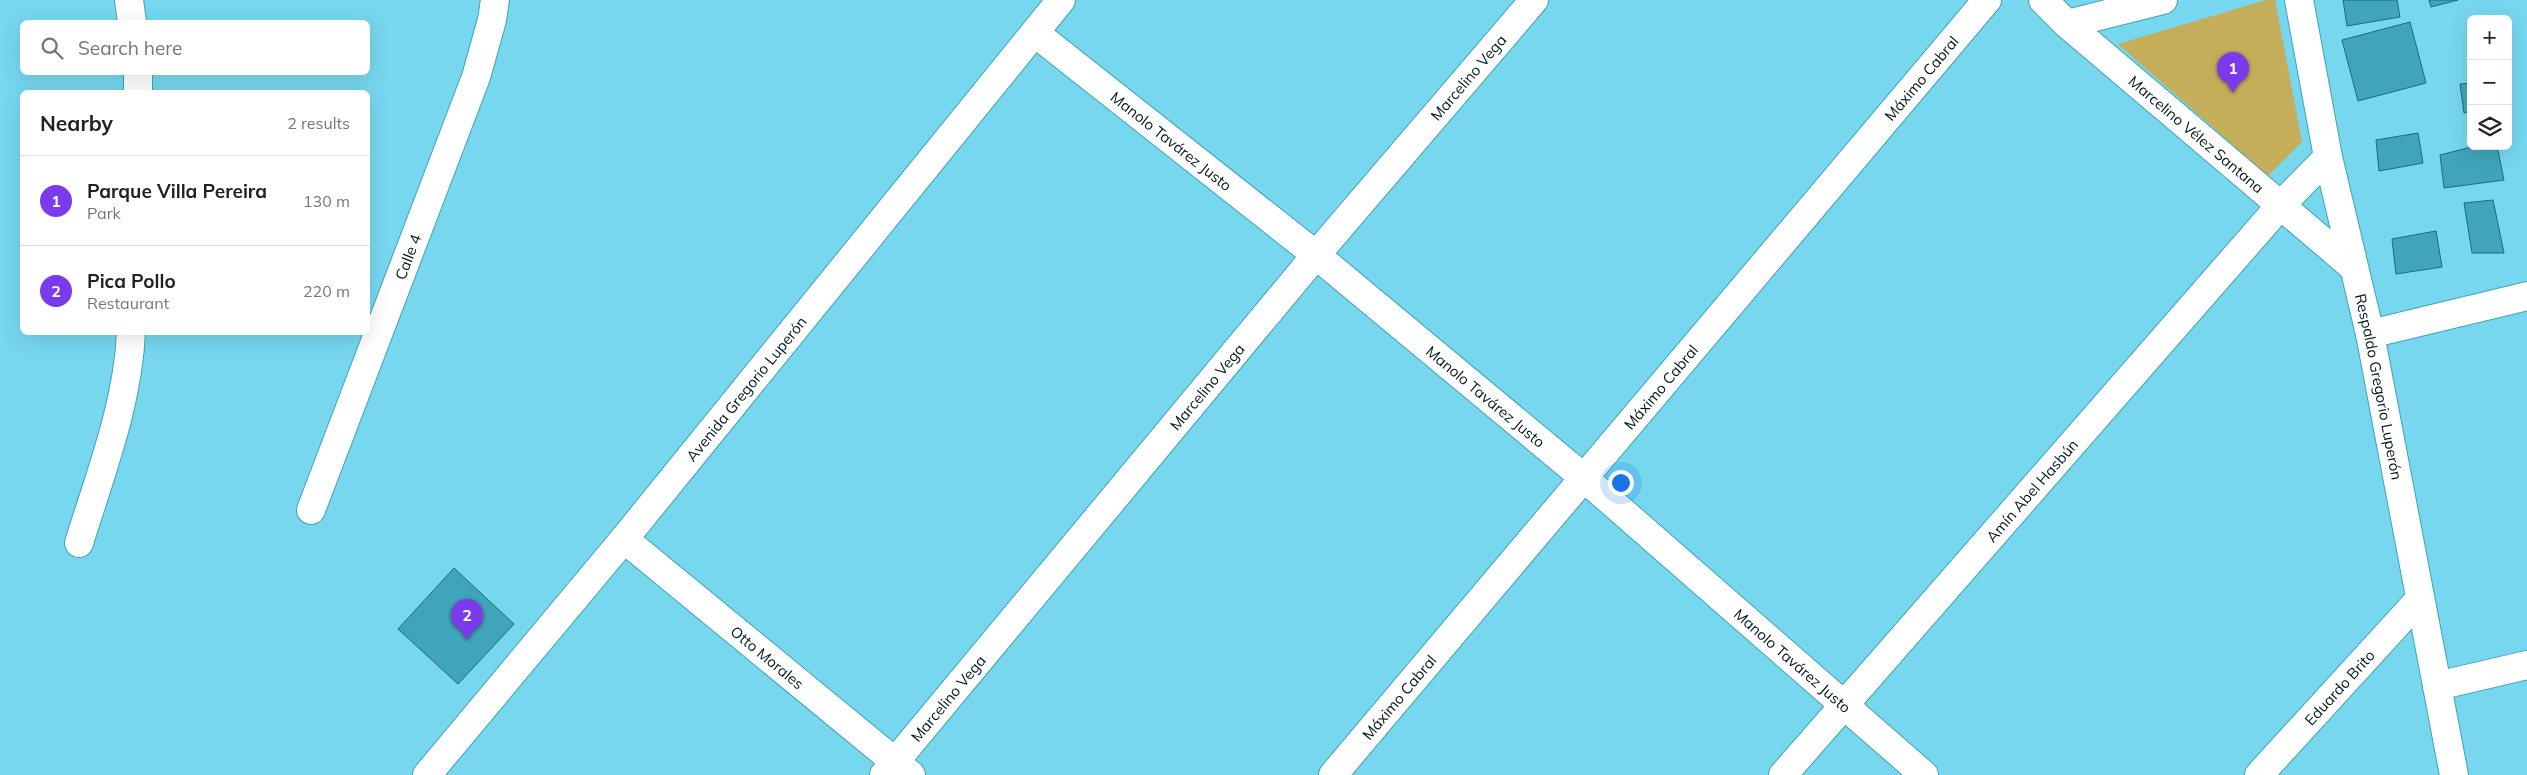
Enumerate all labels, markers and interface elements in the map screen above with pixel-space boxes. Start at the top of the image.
map controls [2467,15,2512,150]
button: + [2467,15,2512,60]
search box [20,20,370,75]
street label: Marcelino Vega [1426,30,1510,124]
street label: Máximo Cabral [1880,32,1962,124]
icon: search [38,34,66,62]
text: Search here [78,36,182,60]
pin: 1 [2217,52,2249,93]
button: − [2467,60,2512,105]
street label: Marcelino Vélez Santana [2125,71,2268,197]
street label: Manolo Tavárez Justo [1107,87,1236,195]
button: layers [2467,105,2512,150]
text: Nearby [40,110,113,136]
text: 2 results [287,113,350,133]
text: Parque Villa Pereira [87,179,267,203]
text: 1 [51,191,61,211]
text: 130 m [303,191,350,211]
text: Park [87,203,121,223]
street label: Calle 4 [390,231,425,282]
text: Pica Pollo [87,269,176,293]
text: 2 [51,281,61,301]
text: 220 m [303,281,350,301]
street label: Respaldo Gregorio Luperón [2351,292,2407,481]
text: Restaurant [87,293,169,313]
street label: Avenida Gregorio Luperón [681,312,810,465]
street label: Marcelino Vega [1165,339,1248,434]
street label: Máximo Cabral [1619,340,1702,433]
street label: Manolo Tavárez Justo [1422,341,1549,451]
street label: Amín Abel Hasbún [1982,435,2082,546]
your location [1608,470,1634,496]
pin: 2 [451,599,483,640]
street label: Manolo Tavárez Justo [1730,604,1855,717]
street label: Otto Morales [727,621,808,693]
street label: Eduardo Brito [2300,646,2378,729]
street label: Marcelino Vega [906,651,989,745]
street label: Máximo Cabral [1358,651,1440,743]

